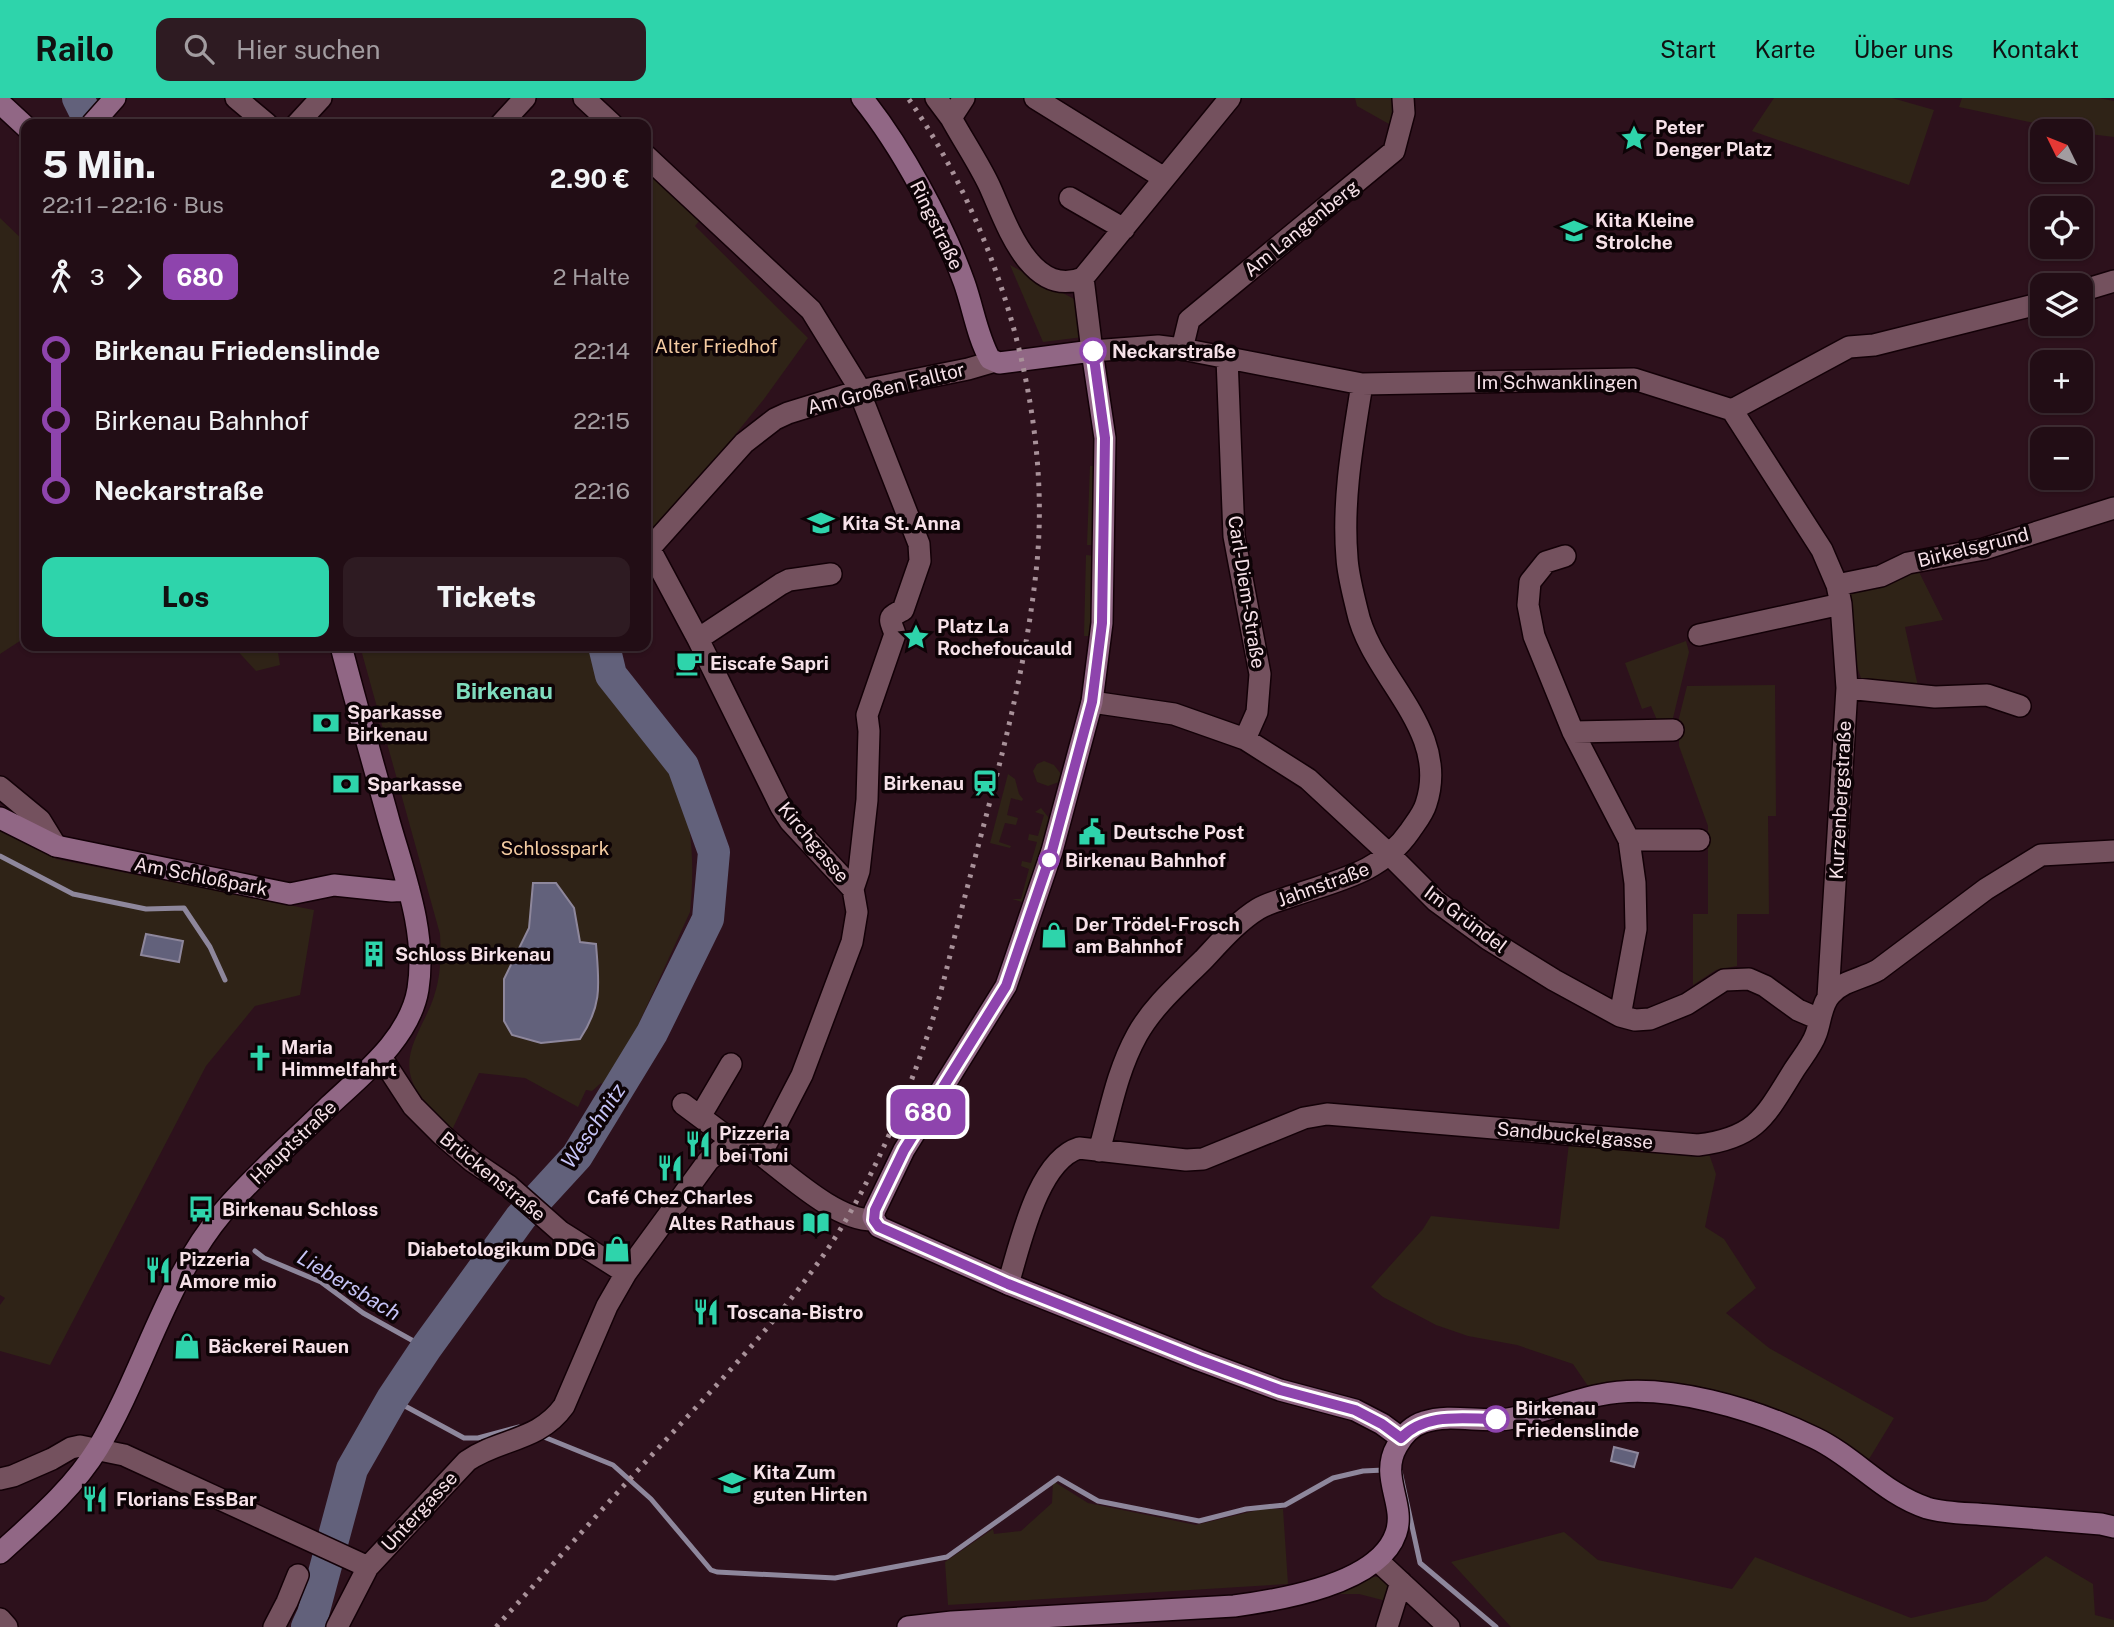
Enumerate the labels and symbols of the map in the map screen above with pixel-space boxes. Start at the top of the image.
place label: Peter Denger Platz [1655,116,1772,160]
north arrow [2030,119,2093,182]
place icon: Peter Denger Platz [1619,123,1649,153]
street label: Am Langenberg [1239,175,1363,281]
street label: Ringstraße [906,177,968,273]
place label: Kita Kleine Strolche [1595,209,1694,253]
school or university icon: Kita Kleine Strolche [1559,216,1589,246]
park label: Alter Friedhof [655,335,777,357]
marker: Neckarstraße [1080,338,1106,364]
place label: Neckarstraße [1112,340,1236,362]
street label: Am Großen Falltor [805,358,967,418]
street label: Im Schwanklingen [1476,371,1638,393]
school or university icon: Kita St. Anna [806,508,836,538]
place label: Kita St. Anna [842,512,961,534]
street label: Carl-Diem-Straße [1224,514,1270,670]
street label: Birkelsgrund [1915,523,2031,571]
place label: Platz La Rochefoucauld [937,615,1072,659]
place icon: Platz La Rochefoucauld [901,622,931,652]
cafe icon: Eiscafe Sapri [674,648,704,678]
place label: Eiscafe Sapri [710,652,829,674]
district label: Birkenau [455,677,553,704]
place label: Sparkasse Birkenau [347,701,443,745]
bank icon: Sparkasse Birkenau [311,708,341,738]
street label: Kurzenbergstraße [1825,720,1855,880]
station icon: Birkenau [970,768,1000,798]
bank icon: Sparkasse [331,769,361,799]
place label: Birkenau [883,772,964,794]
place label: Sparkasse [367,773,463,795]
street label: Kirchgasse [774,797,854,887]
public building icon: Deutsche Post [1077,817,1107,847]
place label: Deutsche Post [1113,821,1244,843]
park label: Schlosspark [501,837,610,859]
place label: Birkenau Bahnhof [1065,849,1226,871]
marker: Birkenau Bahnhof [1039,850,1059,870]
street label: Am Schloßpark [132,852,270,900]
street label: Jahnstraße [1274,857,1372,911]
street label: Im Gründel [1420,881,1512,957]
place label: Der Trödel-Frosch am Bahnhof [1075,913,1240,957]
shop icon: Der Trödel-Frosch am Bahnhof [1039,920,1069,950]
building icon: Schloss Birkenau [359,939,389,969]
place label: Schloss Birkenau [395,943,551,965]
place label: Maria Himmelfahrt [281,1036,397,1080]
church icon: Maria Himmelfahrt [245,1043,275,1073]
water label: Weschnitz [556,1079,631,1173]
line badge: 680 [888,1089,968,1135]
street label: Hauptstraße [246,1096,340,1188]
street label: Sandbuckelgasse [1496,1117,1654,1153]
place label: Pizzeria bei Toni [719,1122,790,1166]
street label: Brückenstraße [436,1127,550,1225]
restaurant icon: Pizzeria bei Toni [683,1129,713,1159]
restaurant icon: Café Chez Charles [655,1153,685,1183]
place label: Café Chez Charles [587,1186,753,1208]
bus stop icon: Birkenau Schloss [186,1194,216,1224]
place label: Birkenau Schloss [222,1198,378,1220]
library icon: Altes Rathaus [801,1208,831,1238]
place label: Altes Rathaus [668,1212,795,1234]
shop icon: Diabetologikum DDG [602,1234,632,1264]
place label: Diabetologikum DDG [407,1238,596,1260]
water label: Liebersbach [293,1244,405,1326]
place label: Pizzeria Amore mio [179,1248,277,1292]
restaurant icon: Pizzeria Amore mio [143,1255,173,1285]
restaurant icon: Toscana-Bistro [691,1297,721,1327]
place label: Toscana-Bistro [727,1301,863,1323]
shop icon: Bäckerei Rauen [172,1331,202,1361]
place label: Bäckerei Rauen [208,1335,349,1357]
place label: Birkenau Friedenslinde [1515,1397,1639,1441]
marker: Birkenau Friedenslinde [1483,1406,1509,1432]
place label: Kita Zum guten Hirten [753,1461,867,1505]
street label: Untergasse [377,1467,461,1555]
school or university icon: Kita Zum guten Hirten [717,1468,747,1498]
restaurant icon: Florians EssBar [80,1484,110,1514]
place label: Florians EssBar [116,1488,257,1510]

